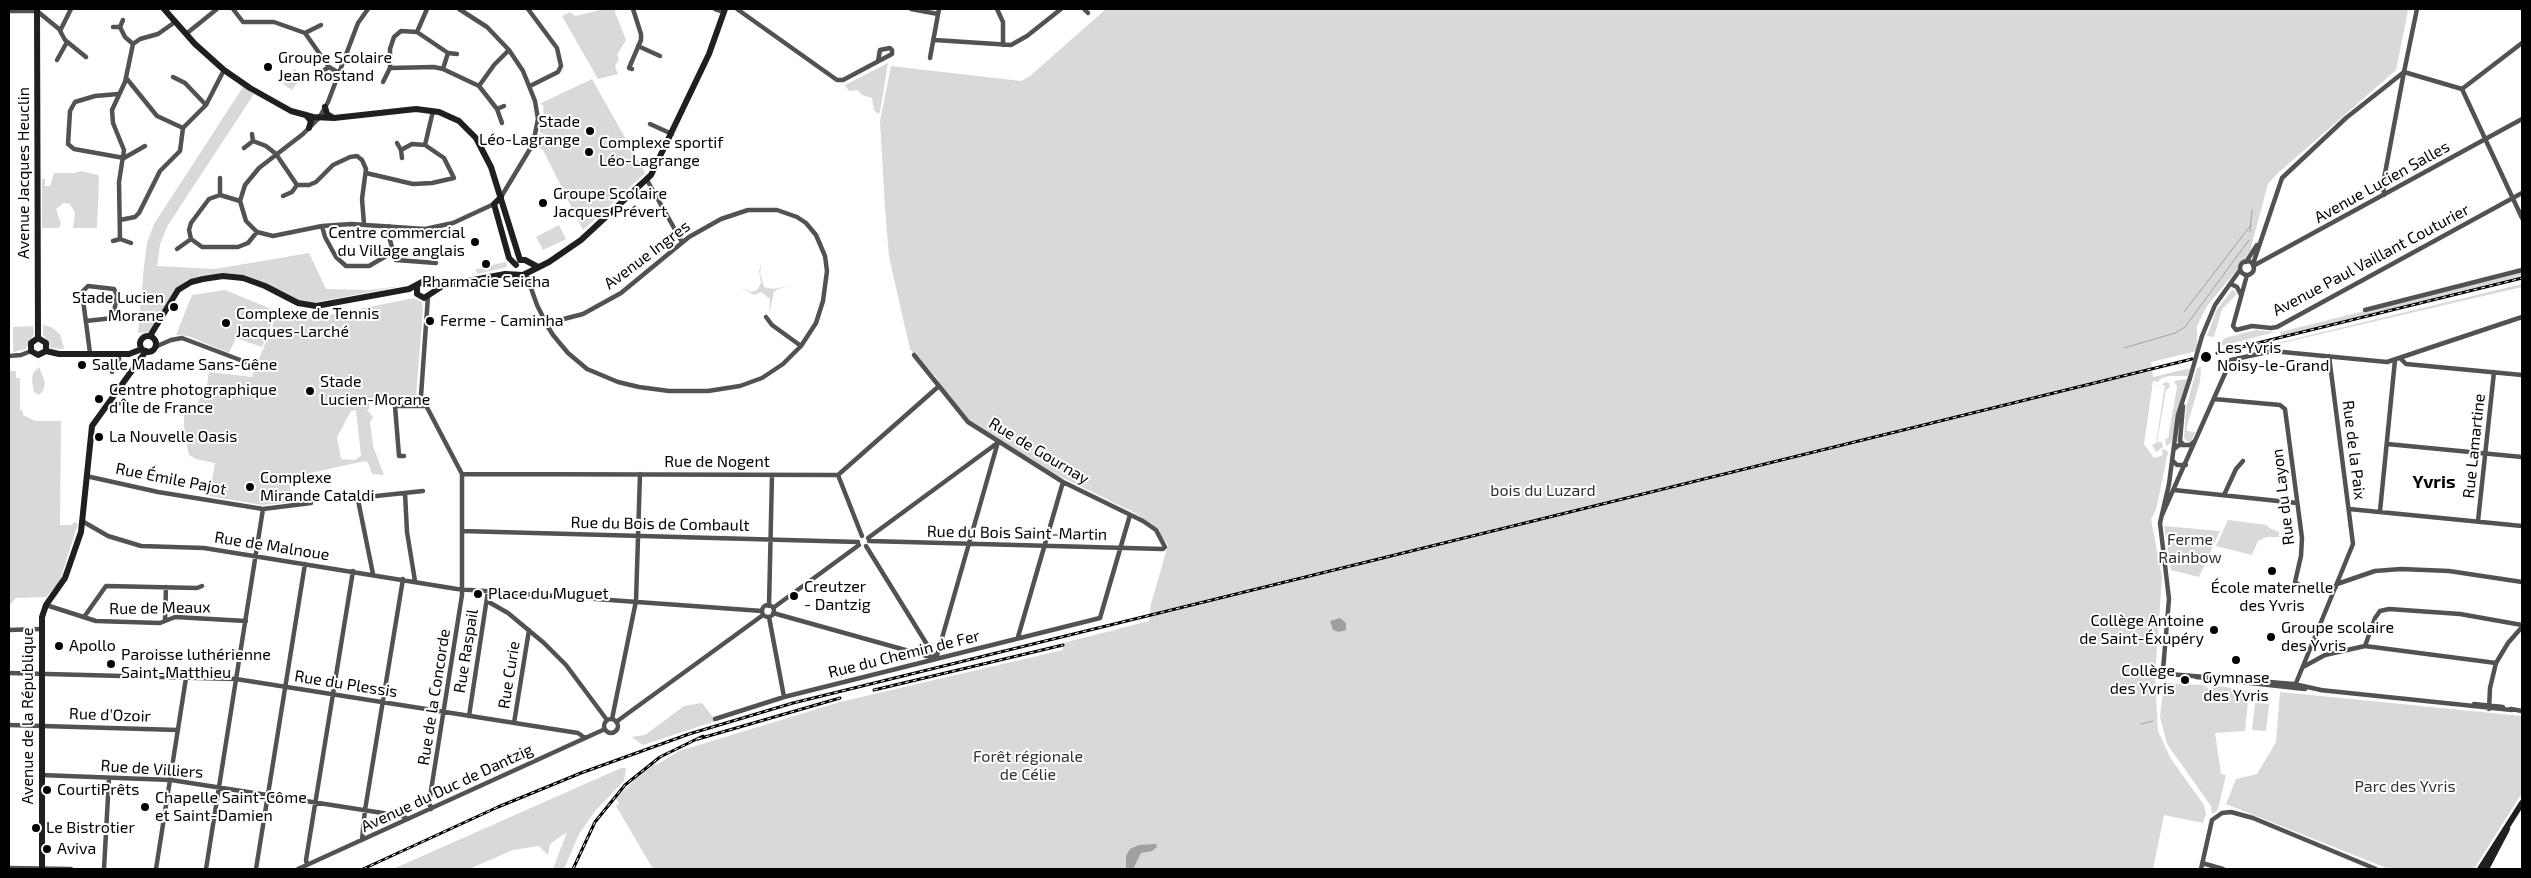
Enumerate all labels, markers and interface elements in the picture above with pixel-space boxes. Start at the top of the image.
place label: Groupe Scolaire Jean Rostand [278,48,392,86]
marker: Groupe Scolaire Jean Rostand [262,61,274,73]
street label: Avenue Jacques Heuclin [14,87,34,259]
place label: Stade Léo-Lagrange [479,112,580,150]
marker: Stade Léo-Lagrange [584,125,596,137]
place label: Complexe sportif Léo-Lagrange [599,133,723,171]
street label: Avenue Lucien Salles [2311,137,2453,227]
marker: Complexe sportif Léo-Lagrange [583,146,595,158]
place label: Groupe Scolaire Jacques Prévert [553,184,667,222]
marker: Groupe Scolaire Jacques Prévert [537,197,549,209]
street label: Avenue Paul Vaillant Couturier [2269,200,2473,320]
street label: Avenue Ingres [600,216,694,294]
place label: Centre commercial du Village anglais [329,223,465,261]
marker: Centre commercial du Village anglais [469,236,481,248]
marker: Pharmacie Seicha [480,258,492,270]
place label: Pharmacie Seicha [422,272,550,292]
place label: Stade Lucien Morane [72,288,164,326]
marker: Stade Lucien Morane [168,301,180,313]
place label: Complexe de Tennis Jacques-Larché [236,304,379,342]
place label: Ferme - Caminha [440,311,564,331]
marker: Ferme - Caminha [424,315,436,327]
marker: Complexe de Tennis Jacques-Larché [220,317,232,329]
place label: Les Yvris Noisy-le-Grand [2217,338,2329,376]
marker: Les Yvris Noisy-le-Grand [2199,350,2213,364]
place label: Salle Madame Sans-Gêne [92,355,277,375]
marker: Salle Madame Sans-Gêne [76,359,88,371]
place label: Stade Lucien-Morane [320,372,430,410]
place label: Centre photographique d'Île de France [109,380,277,418]
marker: Stade Lucien-Morane [304,385,316,397]
marker: Centre photographique d'Île de France [93,393,105,405]
street label: Rue Lamartine [2459,393,2489,499]
street label: Rue de la Paix [2338,399,2370,501]
street label: Rue de Gournay [985,413,1093,489]
place label: La Nouvelle Oasis [109,427,237,447]
marker: La Nouvelle Oasis [93,431,105,443]
street label: Rue du Layon [2268,448,2298,546]
street label: Rue de Nogent [664,452,770,472]
street label: Rue Émile Pajot [114,459,228,499]
place label: Complexe Mirande Cataldi [260,468,374,506]
district label: Yvris [2412,471,2456,493]
marker: Complexe Mirande Cataldi [244,481,256,493]
park label: bois du Luzard [1490,481,1596,501]
street label: Rue du Bois de Combault [570,513,750,535]
street label: Rue du Bois Saint-Martin [927,522,1107,544]
street label: Rue de Malnoue [213,527,331,565]
park label: Ferme Rainbow [2158,530,2222,568]
marker: École maternelle des Yvris [2266,565,2278,577]
place label: Creutzer - Dantzig [804,577,871,615]
place label: École maternelle des Yvris [2211,578,2333,616]
place label: Place du Muguet [488,584,609,604]
marker: Place du Muguet [472,588,484,600]
marker: Creutzer - Dantzig [788,590,800,602]
street label: Rue de Meaux [109,598,211,618]
street label: Rue Raspail [450,608,482,694]
place label: Collège Antoine de Saint-Éxupéry [2079,611,2204,649]
place label: Groupe scolaire des Yvris [2281,618,2394,656]
marker: Collège Antoine de Saint-Éxupéry [2208,624,2220,636]
street label: Rue du Chemin de Fer [826,626,982,682]
street label: Avenue de la République [18,627,38,805]
street label: Rue de la Concorde [414,627,454,767]
marker: Groupe scolaire des Yvris [2265,631,2277,643]
place label: Apollo [69,636,116,656]
marker: Apollo [53,640,65,652]
street label: Rue Curie [494,640,524,710]
place label: Paroisse luthérienne Saint-Matthieu [121,645,271,683]
marker: Gymnase des Yvris [2230,654,2242,666]
marker: Paroisse luthérienne Saint-Matthieu [105,658,117,670]
place label: Collège des Yvris [2110,661,2175,699]
street label: Rue du Plessis [293,666,399,702]
place label: Gymnase des Yvris [2202,668,2270,706]
marker: Collège des Yvris [2179,674,2191,686]
street label: Rue d'Ozoir [69,704,151,726]
street label: Avenue du Duc de Dantzig [358,740,536,836]
park label: Forêt régionale de Célie [973,747,1083,785]
street label: Rue de Villiers [100,756,204,782]
park label: Parc des Yvris [2354,777,2456,797]
place label: CourtiPrêts [57,780,139,800]
marker: CourtiPrêts [41,784,53,796]
place label: Chapelle Saint-Côme et Saint-Damien [155,788,307,826]
marker: Chapelle Saint-Côme et Saint-Damien [139,801,151,813]
place label: Le Bistrotier [46,818,135,838]
marker: Le Bistrotier [30,822,42,834]
place label: Aviva [57,839,96,859]
marker: Aviva [41,843,53,855]

